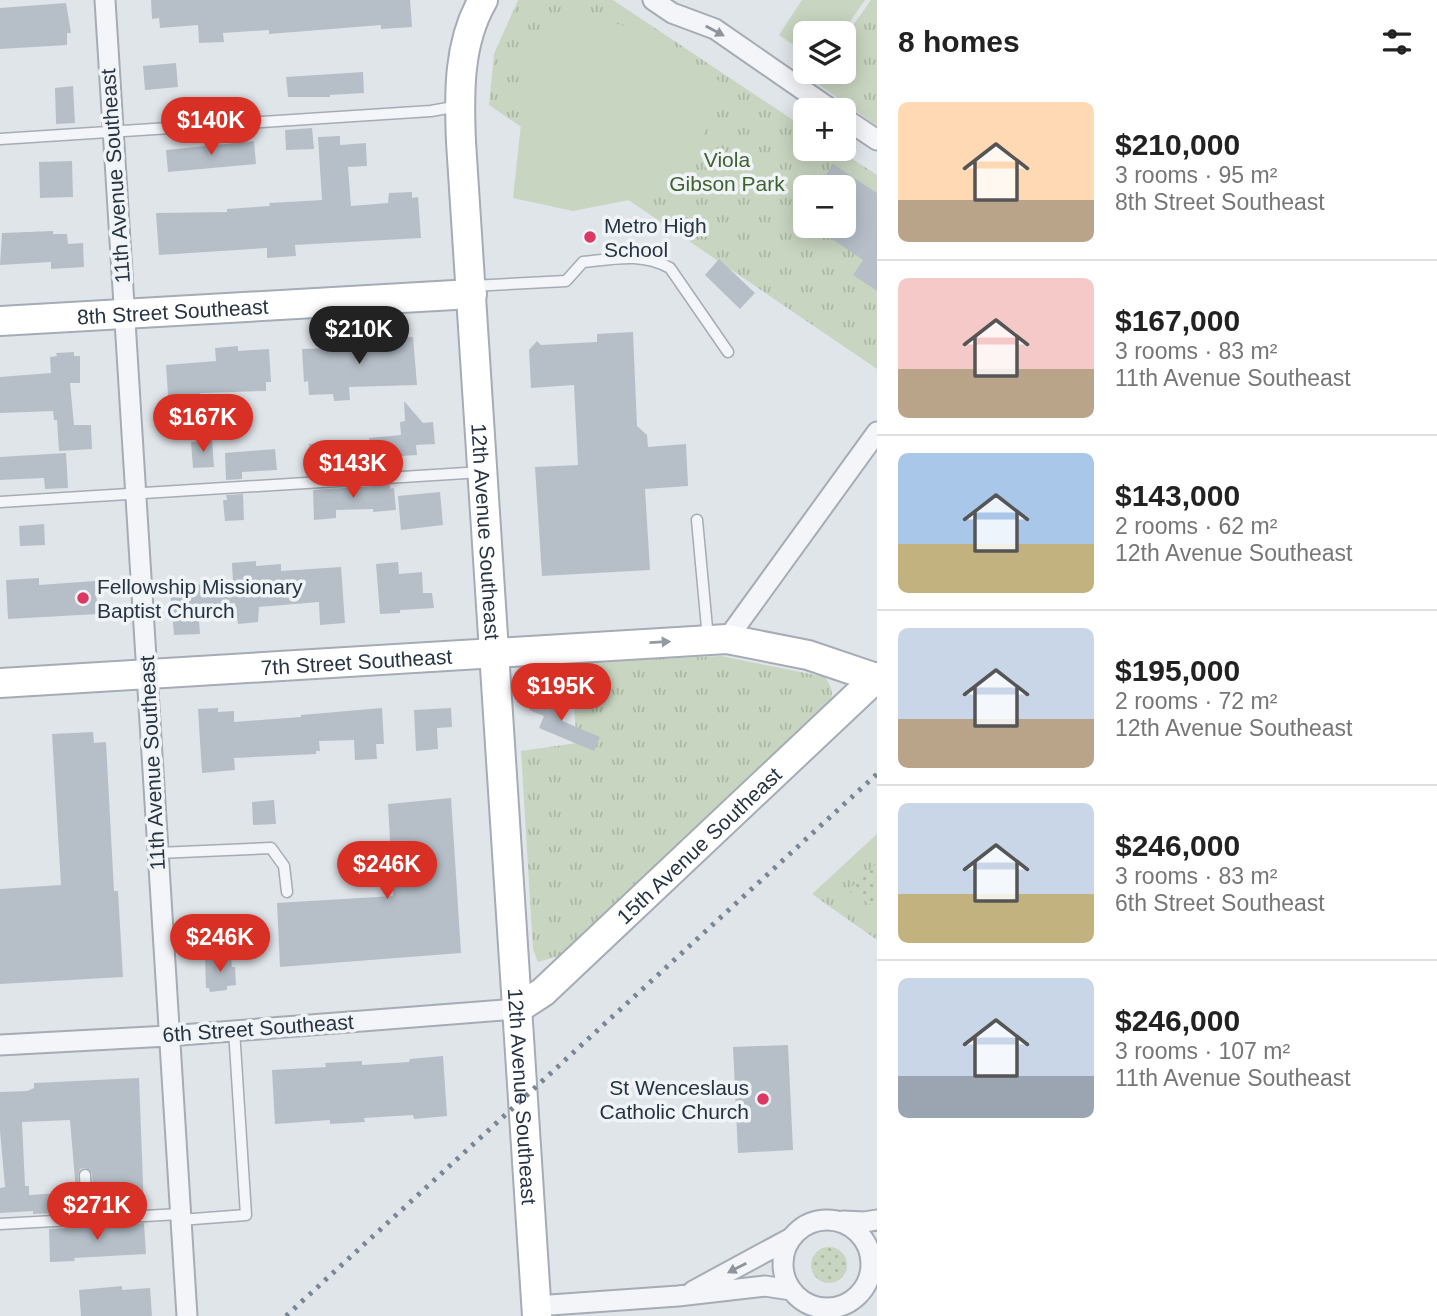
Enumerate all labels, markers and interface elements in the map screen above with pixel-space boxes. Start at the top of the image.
map controls [793,21,856,238]
button: layers [793,21,856,84]
icon: filters [1378,23,1416,61]
one-way arrow [705,25,725,37]
text: 8 homes [898,25,1020,58]
street label: 11th Avenue Southeast [96,68,134,284]
pin: $140K [162,97,260,157]
button: + [793,98,856,161]
text: $140K [177,107,245,133]
text: $210,000 [1115,128,1240,161]
icon: home [954,130,1038,214]
park label: Viola Gibson Park [669,148,785,195]
text: 3 rooms · 95 m² [1115,162,1277,188]
button: − [793,175,856,238]
text: 8th Street Southeast [1115,189,1325,215]
place label: Metro High School [604,214,707,261]
marker: Metro High School [582,229,598,245]
street label: 8th Street Southeast [76,294,269,328]
text: $167,000 [1115,304,1240,337]
pin: $210K [310,306,408,366]
icon: home [954,306,1038,390]
text: $210K [325,316,393,342]
text: 3 rooms · 83 m² [1115,338,1277,364]
text: 11th Avenue Southeast [1115,365,1351,391]
pin: $167K [154,394,252,454]
text: $167K [169,404,237,430]
street label: 12th Avenue Southeast [468,422,505,641]
pin: $143K [304,440,402,500]
text: $143K [319,450,387,476]
text: $143,000 [1115,479,1240,512]
icon: home [954,481,1038,565]
text: 2 rooms · 62 m² [1115,513,1277,539]
text: 12th Avenue Southeast [1115,540,1352,566]
place label: Fellowship Missionary Baptist Church [97,575,303,622]
marker: Fellowship Missionary Baptist Church [75,590,91,606]
one-way arrow [649,637,671,648]
street label: 7th Street Southeast [260,644,453,679]
text: $195,000 [1115,654,1240,687]
street label: 11th Avenue Southeast [135,655,169,871]
icon: home [954,656,1038,740]
pin: $195K [512,664,610,723]
text: $195K [527,673,595,699]
text: 2 rooms · 72 m² [1115,688,1277,714]
text: 12th Avenue Southeast [1115,715,1352,741]
street label: 15th Avenue Southeast [612,762,786,928]
text: $246,000 [1115,829,1240,862]
icon: home [954,831,1038,915]
pin: $246K [338,842,436,901]
text: $246K [353,851,421,877]
text: 3 rooms · 83 m² [1115,863,1277,889]
text: 6th Street Southeast [1115,890,1325,916]
pin: $246K [171,914,269,974]
text: $246K [186,924,254,950]
street label: 12th Avenue Southeast [504,987,541,1205]
text: $246,000 [1115,1004,1240,1037]
icon: home [954,1006,1038,1090]
street label: 6th Street Southeast [162,1010,354,1046]
text: 3 rooms · 107 m² [1115,1038,1290,1064]
text: 11th Avenue Southeast [1115,1065,1351,1091]
place label: St Wenceslaus Catholic Church [600,1076,749,1123]
marker: St Wenceslaus Catholic Church [755,1091,771,1107]
pin: $271K [48,1182,146,1242]
text: $271K [63,1192,131,1218]
one-way arrow [727,1263,747,1274]

